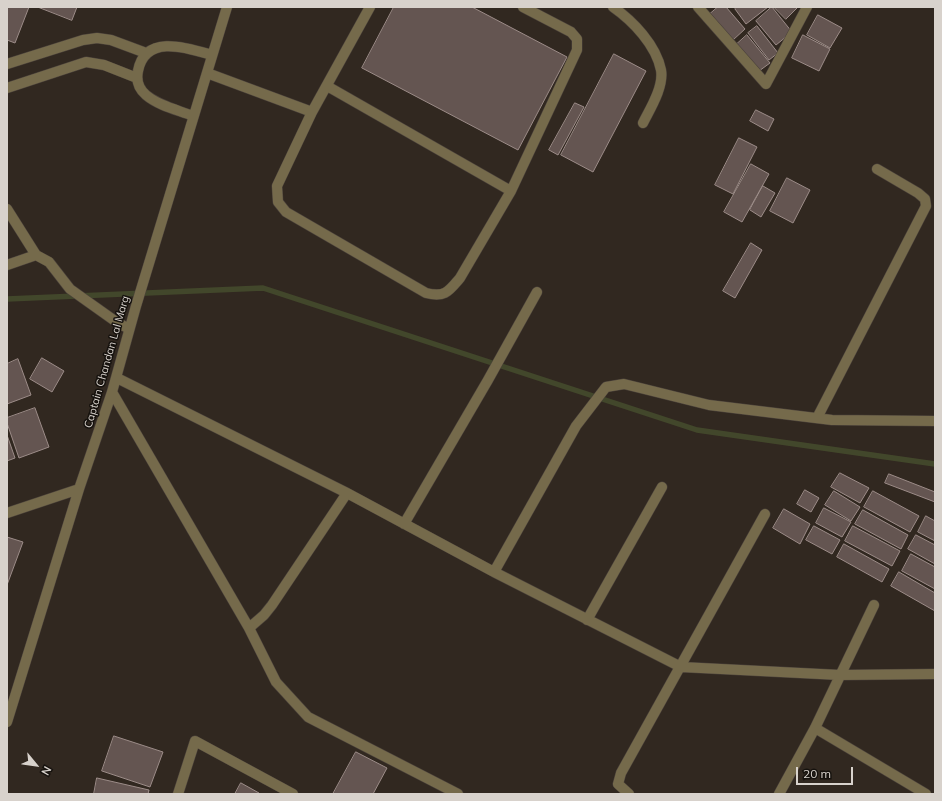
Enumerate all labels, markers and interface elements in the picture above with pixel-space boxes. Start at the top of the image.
street label: Captain Chandan Lal Marg [82,294,132,430]
north arrow [16,745,56,785]
scale bar [798,759,855,785]
text: N [38,764,55,778]
text: 20 m [803,766,831,781]

